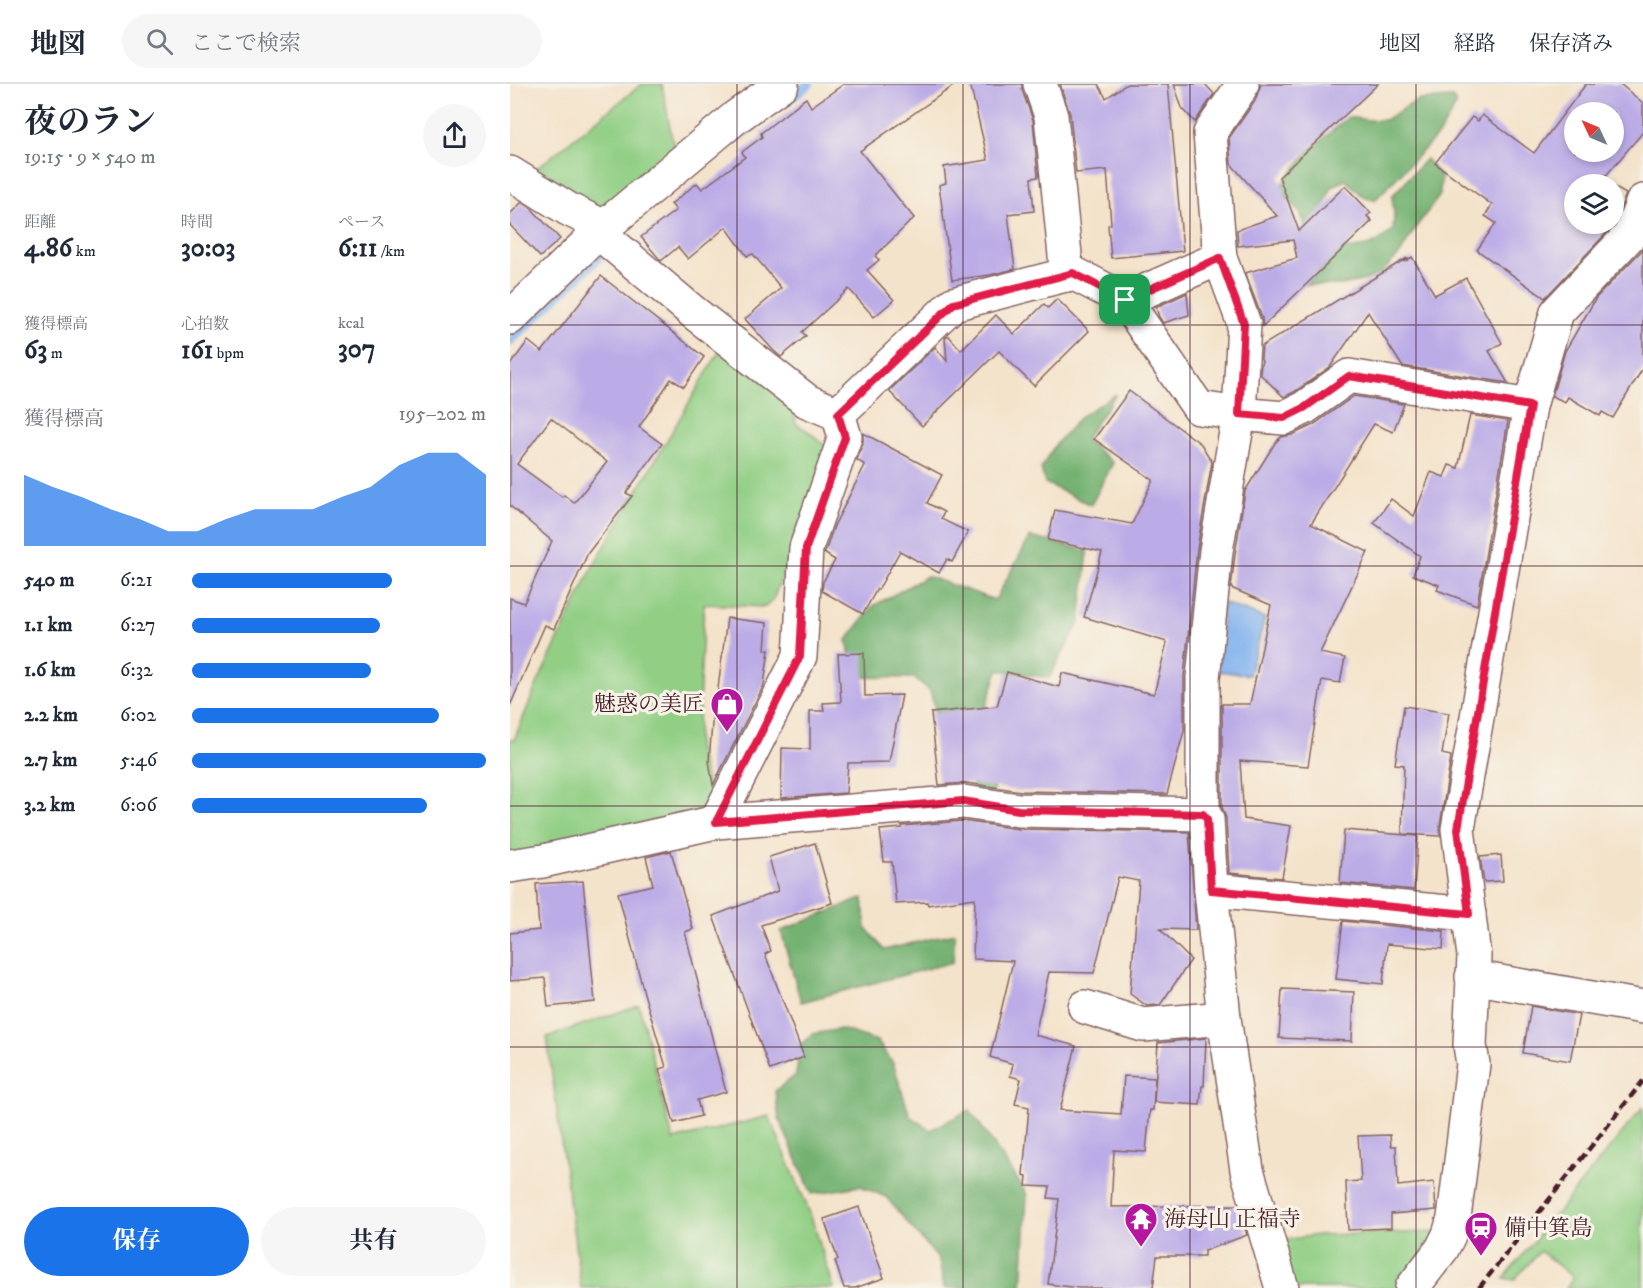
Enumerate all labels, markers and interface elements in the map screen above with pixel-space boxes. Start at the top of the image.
search box [122,14,542,68]
icon: search [143,25,176,58]
text: 地図 [30,27,86,62]
text: ここで検索 [191,30,301,57]
text: 地図 [1379,31,1421,57]
text: 経路 [1454,31,1496,57]
text: 保存済み [1529,31,1613,57]
text: 夜のラン [24,102,156,143]
north arrow [1564,102,1624,162]
map controls [1564,102,1624,234]
button: share [423,104,486,167]
text: 19:15 · 9 × 540 m [24,145,156,170]
button: layers [1564,174,1624,234]
text: 距離 [24,212,56,232]
text: 時間 [181,212,213,232]
text: ペース [338,212,385,232]
text: 4.86 [24,232,72,265]
text: 30:03 [181,232,235,265]
text: 6:11 [338,232,377,265]
text: km [72,241,96,261]
text: /km [377,241,405,261]
pin [1099,274,1150,325]
icon: arrive [1108,283,1141,316]
text: kcal [338,313,364,333]
text: 獲得標高 [24,314,88,334]
text: 心拍数 [181,314,229,334]
text: 307 [338,333,375,366]
text: 63 [24,334,47,367]
text: 161 [181,334,213,367]
text: m [47,343,63,363]
text: bpm [213,343,244,363]
text: 195–202 m [399,402,486,427]
text: 獲得標高 [24,407,104,432]
text: 540 m [24,568,74,593]
text: 6:21 [120,568,153,593]
text: 1.1 km [24,613,73,638]
text: 6:27 [120,613,156,638]
text: 1.6 km [24,658,76,683]
text: 6:32 [120,658,153,683]
shop icon: 魅惑の美匠 [709,686,745,733]
place label: 魅惑の美匠 [594,691,704,718]
text: 2.2 km [24,703,78,728]
text: 6:02 [120,703,156,728]
text: 2.7 km [24,748,77,773]
text: 5:46 [120,748,157,773]
text: 3.2 km [24,793,75,818]
text: 6:06 [120,793,157,818]
temple icon: 海母山 正福寺 [1123,1201,1159,1248]
place label: 海母山 正福寺 [1164,1206,1301,1233]
button: 保存 [24,1207,249,1276]
button: 共有 [261,1207,486,1276]
station icon: 備中箕島 [1463,1210,1499,1257]
place label: 備中箕島 [1504,1215,1592,1242]

